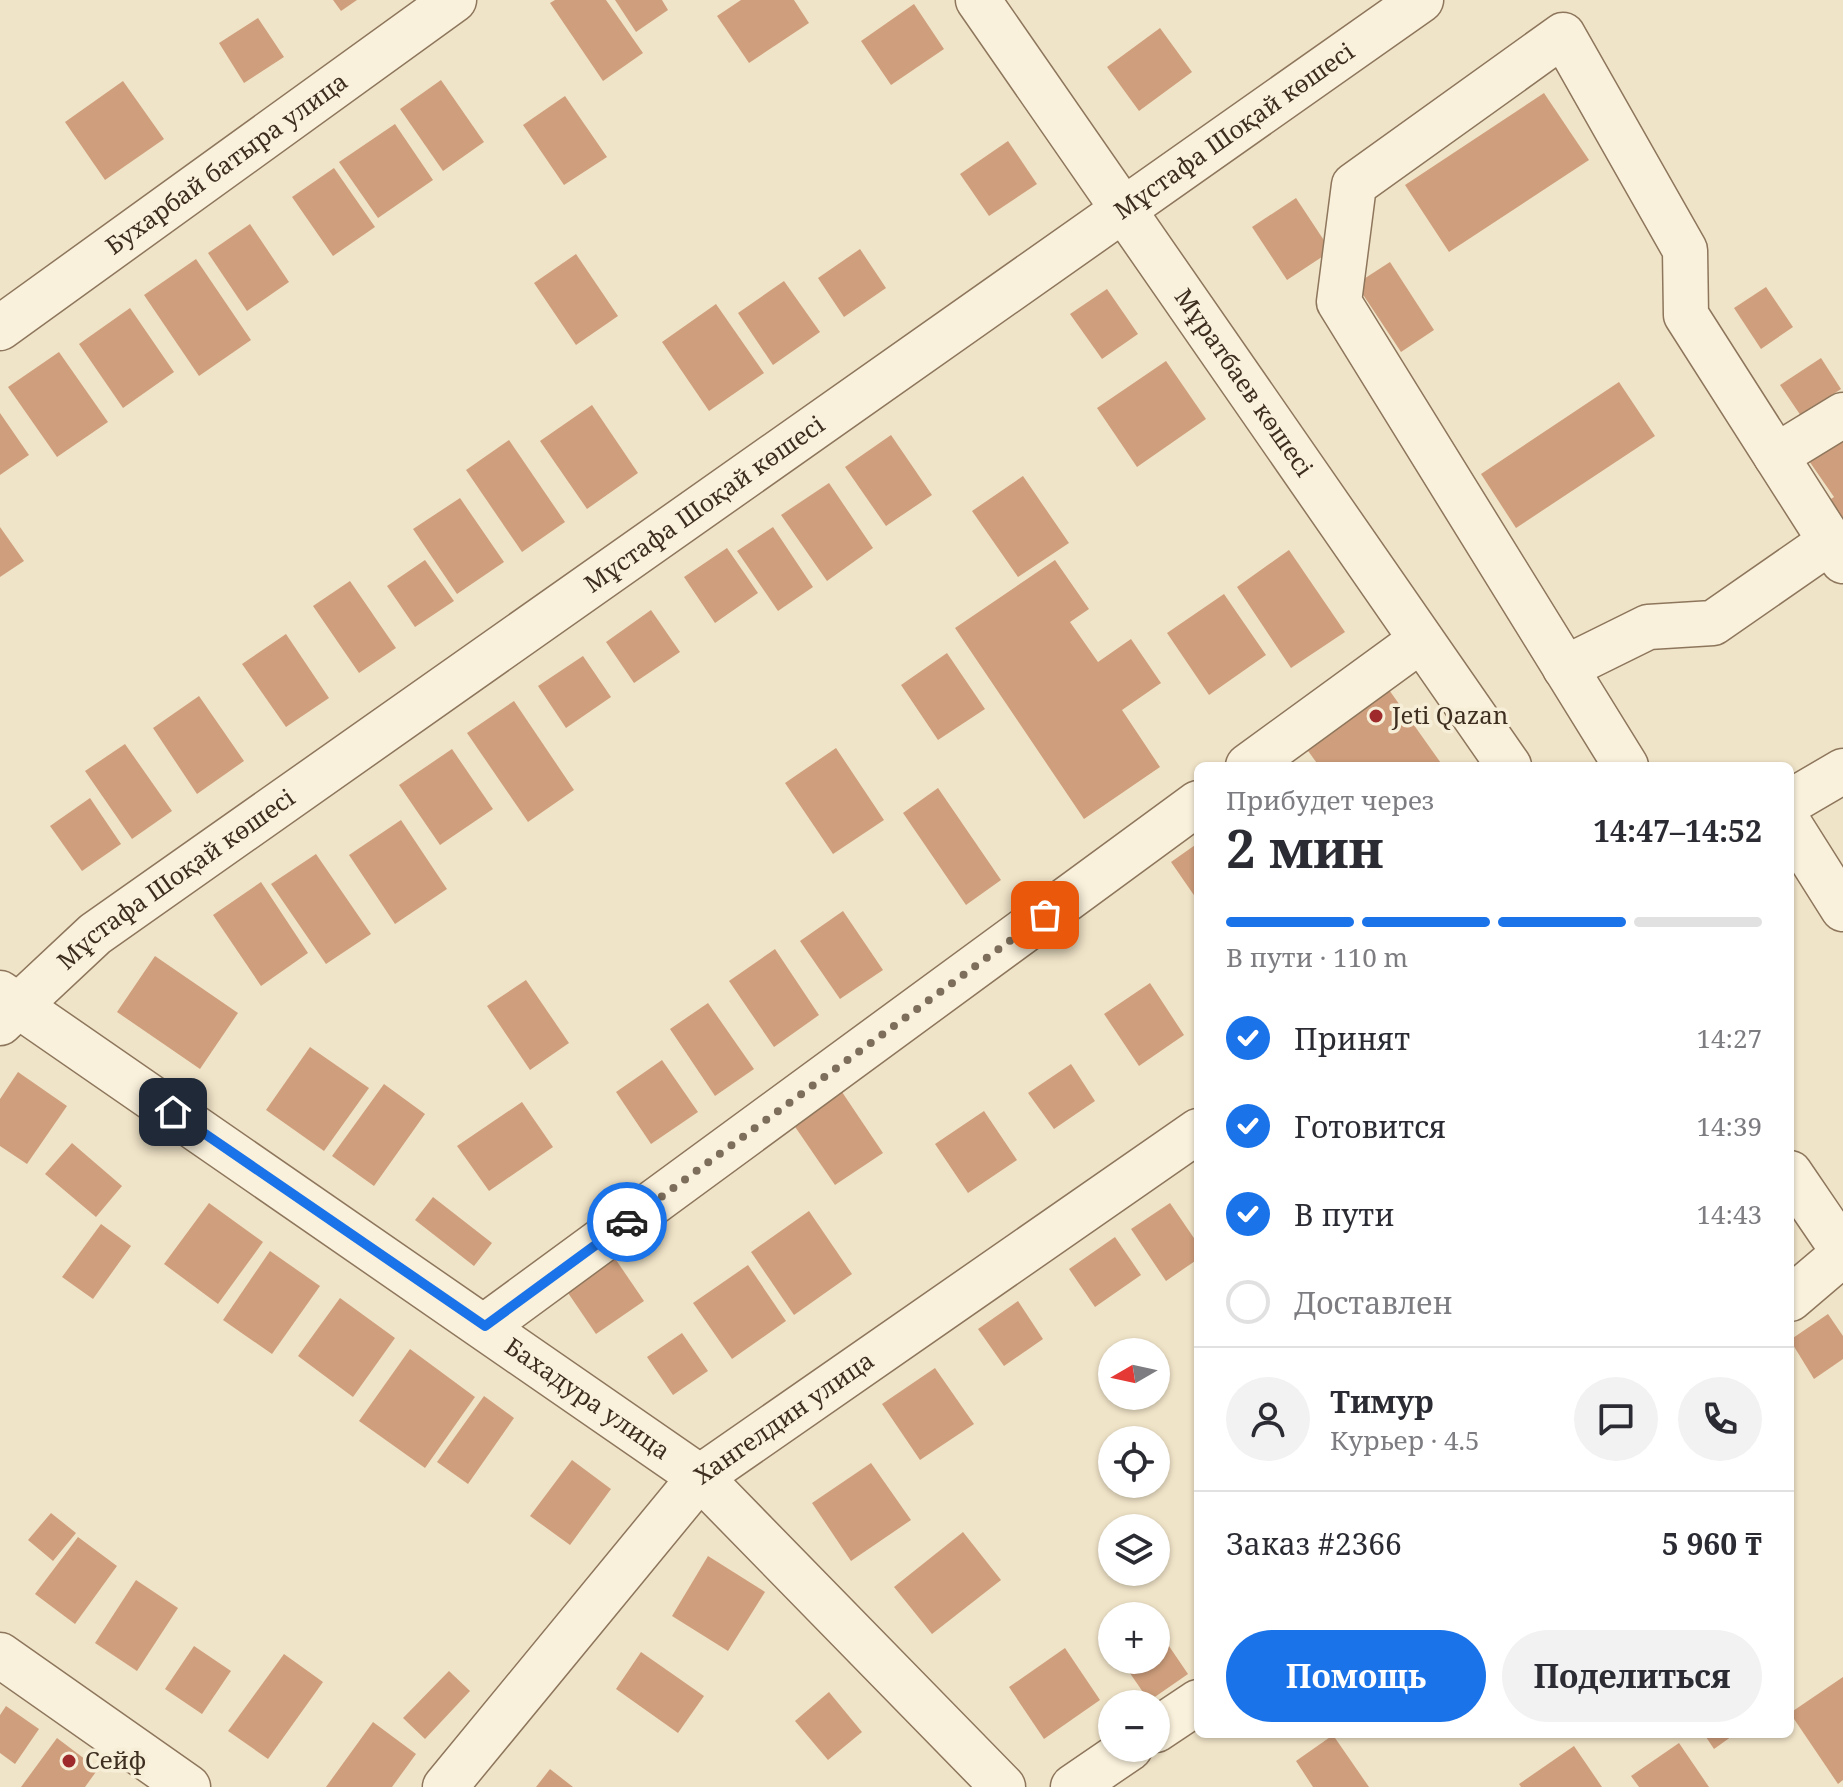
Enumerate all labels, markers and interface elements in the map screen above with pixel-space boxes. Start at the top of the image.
street label: Мұстафа Шоқай көшесі [1107,34,1361,226]
street label: Бухарбай батыра улица [98,64,354,261]
street label: Мұратбаев көшесі [1168,281,1322,483]
street label: Мұстафа Шоқай көшесі [577,407,831,599]
place label: Jeti Qazan [1391,698,1508,731]
marker: Jeti Qazan [1367,707,1385,725]
street label: Мұстафа Шоқай көшесі [49,780,301,976]
text: Прибудет через [1226,782,1434,818]
text: 14:47–14:52 [1593,810,1762,851]
text: 2 мин [1226,812,1384,883]
pin [1011,881,1079,949]
icon: bag [1023,893,1067,937]
text: В пути · 110 m [1226,939,1408,975]
icon: check [1226,1016,1270,1060]
text: Принят [1294,1018,1410,1059]
text: 14:27 [1696,1020,1762,1056]
pin [139,1078,207,1146]
icon: home [151,1090,195,1134]
icon: check [1226,1104,1270,1148]
text: Готовится [1294,1106,1446,1147]
text: 14:39 [1696,1108,1762,1144]
courier [587,1182,667,1262]
icon: check [1226,1192,1270,1236]
text: В пути [1294,1194,1395,1235]
text: 14:43 [1696,1196,1762,1232]
icon: car [605,1200,649,1244]
text: Доставлен [1294,1282,1453,1323]
street label: Бахадура улица [499,1329,677,1467]
north arrow [1098,1338,1170,1410]
map controls [1098,1338,1170,1762]
street label: Хангелдин улица [687,1343,880,1491]
button: person [1226,1377,1310,1461]
button: chat [1574,1377,1658,1461]
button: phone [1678,1377,1762,1461]
text: Тимур [1330,1381,1434,1422]
text: Курьер · 4.5 [1330,1422,1480,1458]
button: locate [1098,1426,1170,1498]
button: layers [1098,1514,1170,1586]
text: Заказ #2366 [1226,1523,1402,1564]
text: 5 960 ₸ [1662,1523,1762,1564]
button: + [1098,1602,1170,1674]
button: Помощь [1226,1630,1486,1722]
button: Поделиться [1502,1630,1762,1722]
button: − [1098,1690,1170,1762]
place label: Сейф [85,1743,146,1776]
marker: Сейф [60,1752,78,1770]

